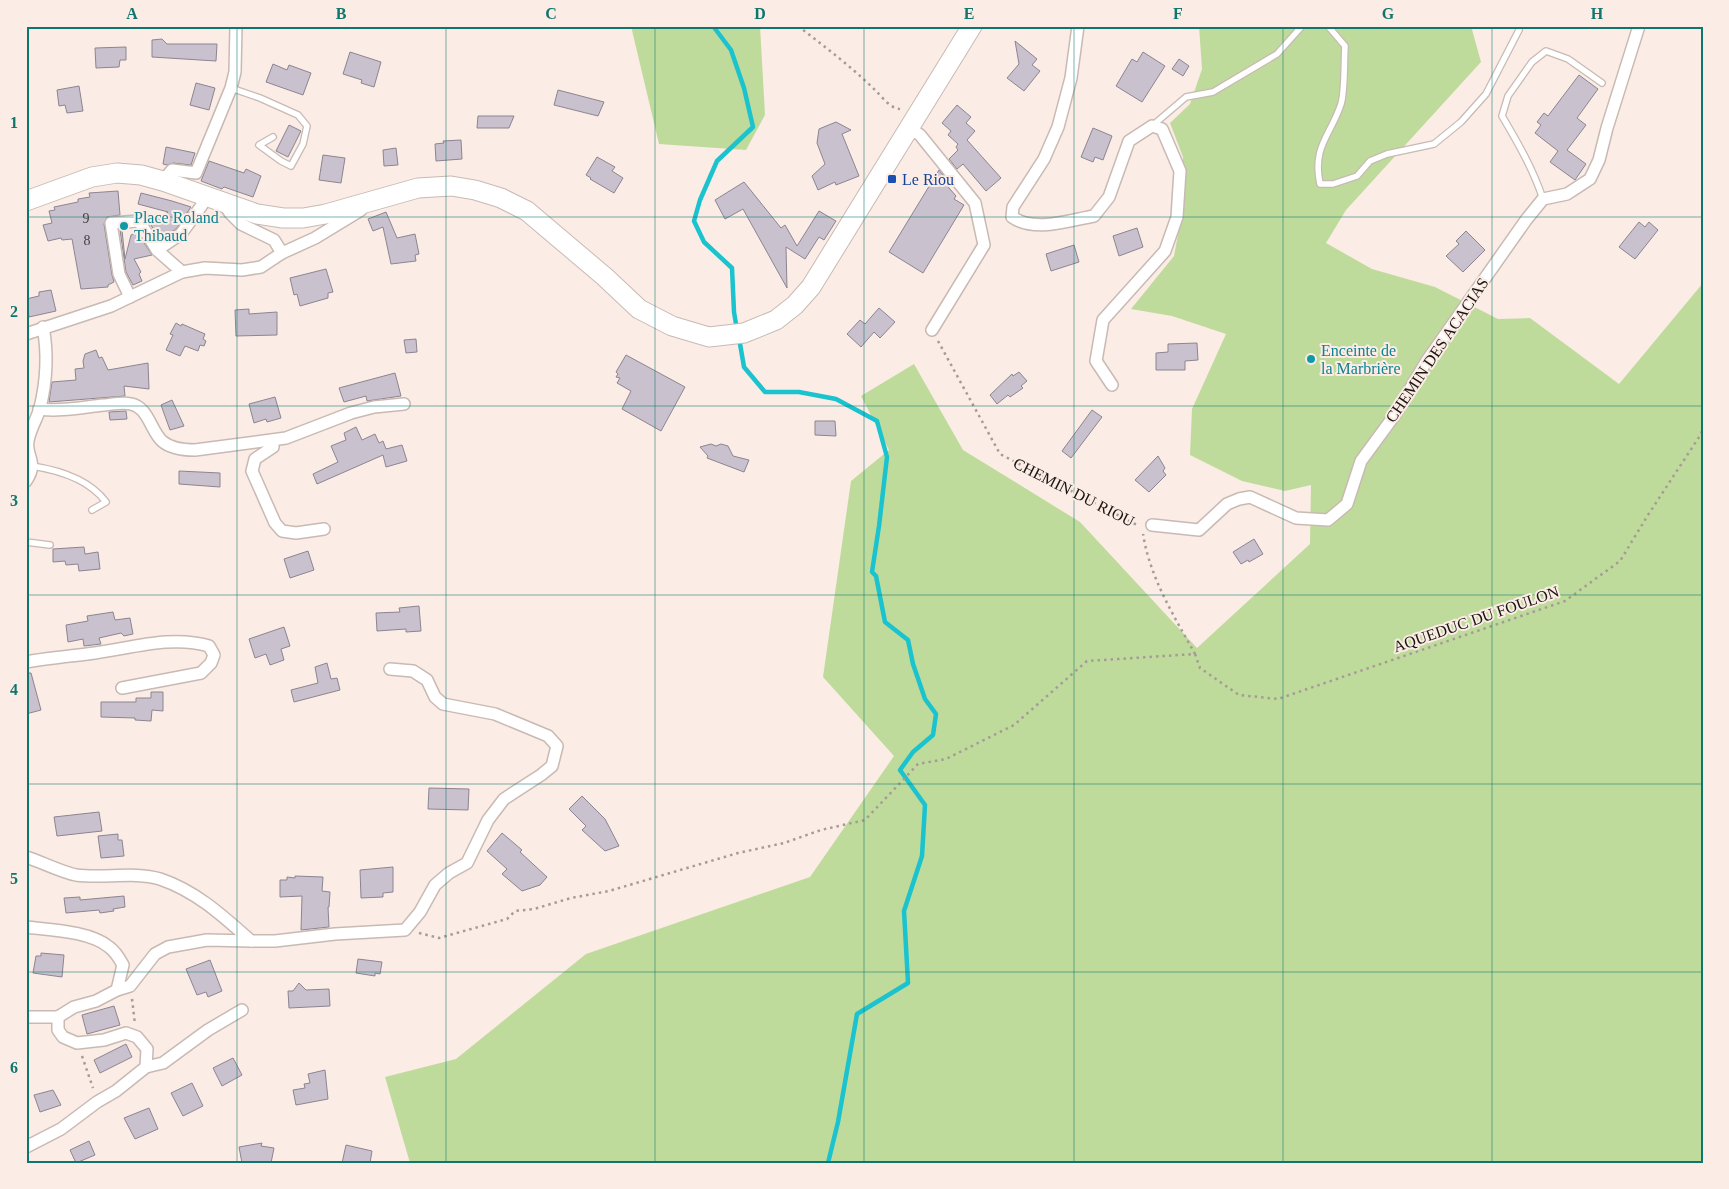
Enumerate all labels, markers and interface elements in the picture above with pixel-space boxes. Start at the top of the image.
text: A [126,5,138,22]
text: B [336,5,347,22]
text: C [545,5,557,22]
text: D [754,5,766,22]
text: E [964,5,974,22]
text: F [1173,5,1183,22]
text: G [1382,5,1395,22]
text: H [1591,5,1604,22]
text: 1 [10,114,18,131]
place label: Le Riou [902,171,954,188]
marker: Le Riou [886,173,898,185]
place label: Place Roland Thibaud [134,209,219,244]
house number: 9 [83,211,90,226]
marker: Place Roland Thibaud [118,220,130,232]
house number: 8 [84,233,91,248]
street label: CHEMIN DES ACACIAS [1382,274,1492,426]
text: 2 [10,303,18,320]
place label: Enceinte de la Marbrière [1321,342,1401,377]
marker: Enceinte de la Marbrière [1305,353,1317,365]
street label: CHEMIN DU RIOU [1011,454,1138,530]
text: 3 [10,492,18,509]
street label: AQUEDUC DU FOULON [1391,582,1562,655]
text: 4 [10,681,18,698]
text: 5 [10,870,18,887]
text: 6 [10,1059,18,1076]

